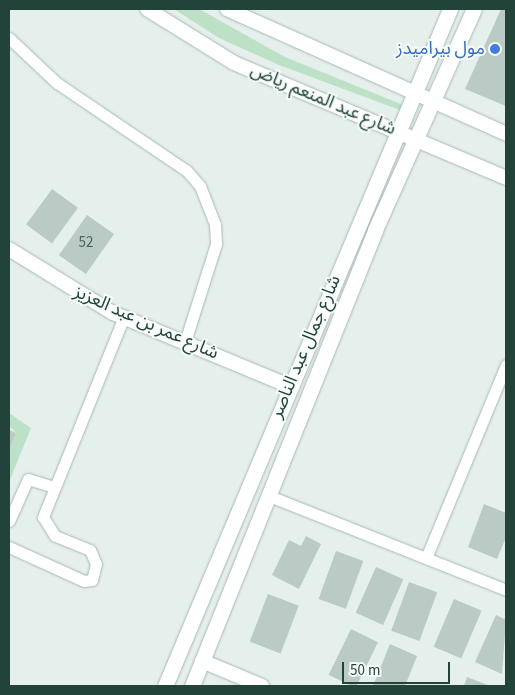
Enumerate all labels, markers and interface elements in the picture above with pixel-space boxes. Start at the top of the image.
place label: مول بيراميدز [396,38,485,60]
marker: مول بيراميدز [489,43,501,55]
street label: شارع عبد المنعم رياض [247,60,399,140]
house number: 52 [79,234,93,252]
street label: شارع جمال عبد الناصر [266,272,346,422]
street label: شارع عمر بن عبد العزيز [70,281,222,365]
scale bar [345,652,452,684]
text: 50 m [350,660,380,681]

